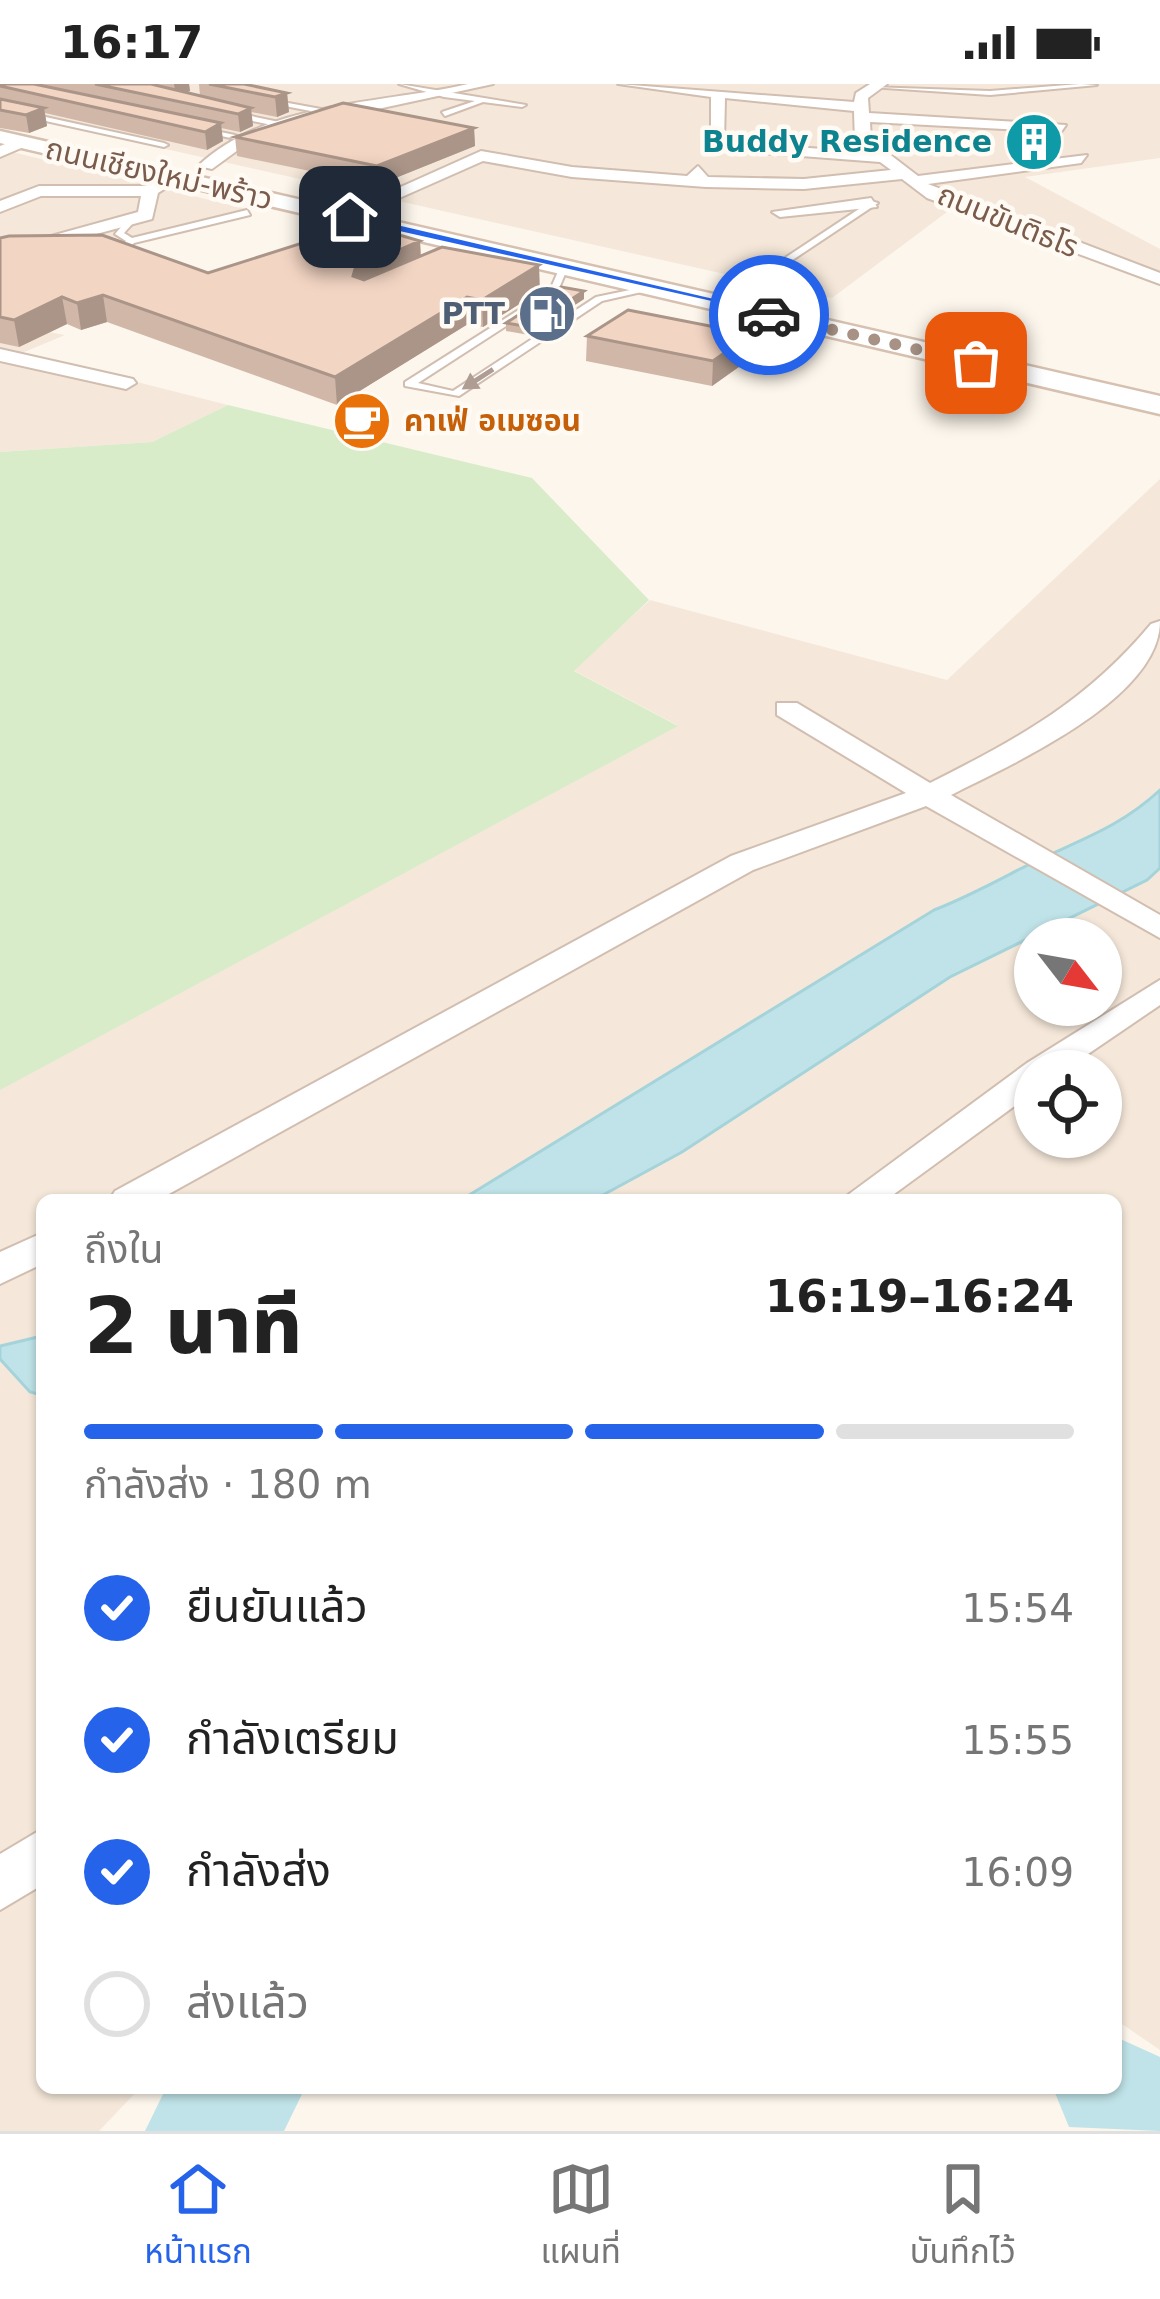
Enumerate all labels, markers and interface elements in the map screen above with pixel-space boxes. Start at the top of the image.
text: 16:17 [60,16,203,69]
building icon: Buddy Residence [1003,111,1065,173]
place label: Buddy Residence [702,124,992,159]
street label: ถนนเชียงใหม่-พร้าว [42,130,276,217]
pin [299,166,401,268]
street label: ถนนขันติธโร [933,176,1084,265]
icon: home [317,184,383,250]
courier [709,255,829,375]
icon: car [736,282,802,348]
fuel station icon: PTT [516,283,578,345]
place label: PTT [441,296,506,331]
pin [925,312,1027,414]
icon: bag [943,330,1009,396]
one-way arrow [462,367,495,389]
cafe icon: คาเฟ่ อเมซอน [331,390,393,452]
place label: คาเฟ่ อเมซอน [404,403,581,438]
north arrow [1014,918,1122,1026]
map controls [1014,918,1122,1158]
button: locate [1014,1050,1122,1158]
text: ถึงใน [84,1227,163,1272]
text: 16:19–16:24 [765,1270,1074,1323]
text: 2 นาที [84,1281,302,1371]
text: กำลังส่ง · 180 m [84,1462,372,1507]
icon: check [84,1575,150,1641]
text: ยืนยันแล้ว [186,1580,368,1633]
text: 15:54 [962,1586,1074,1631]
icon: check [84,1707,150,1773]
text: กำลังเตรียม [186,1712,399,1765]
text: 15:55 [962,1718,1074,1763]
icon: check [84,1839,150,1905]
text: กำลังส่ง [186,1844,331,1897]
text: 16:09 [962,1850,1074,1895]
text: ส่งแล้ว [186,1976,309,2029]
tab: หน้าแรก [144,2156,252,2278]
tab: แผนที่ [540,2156,621,2278]
tab: บันทึกไว้ [910,2156,1016,2278]

